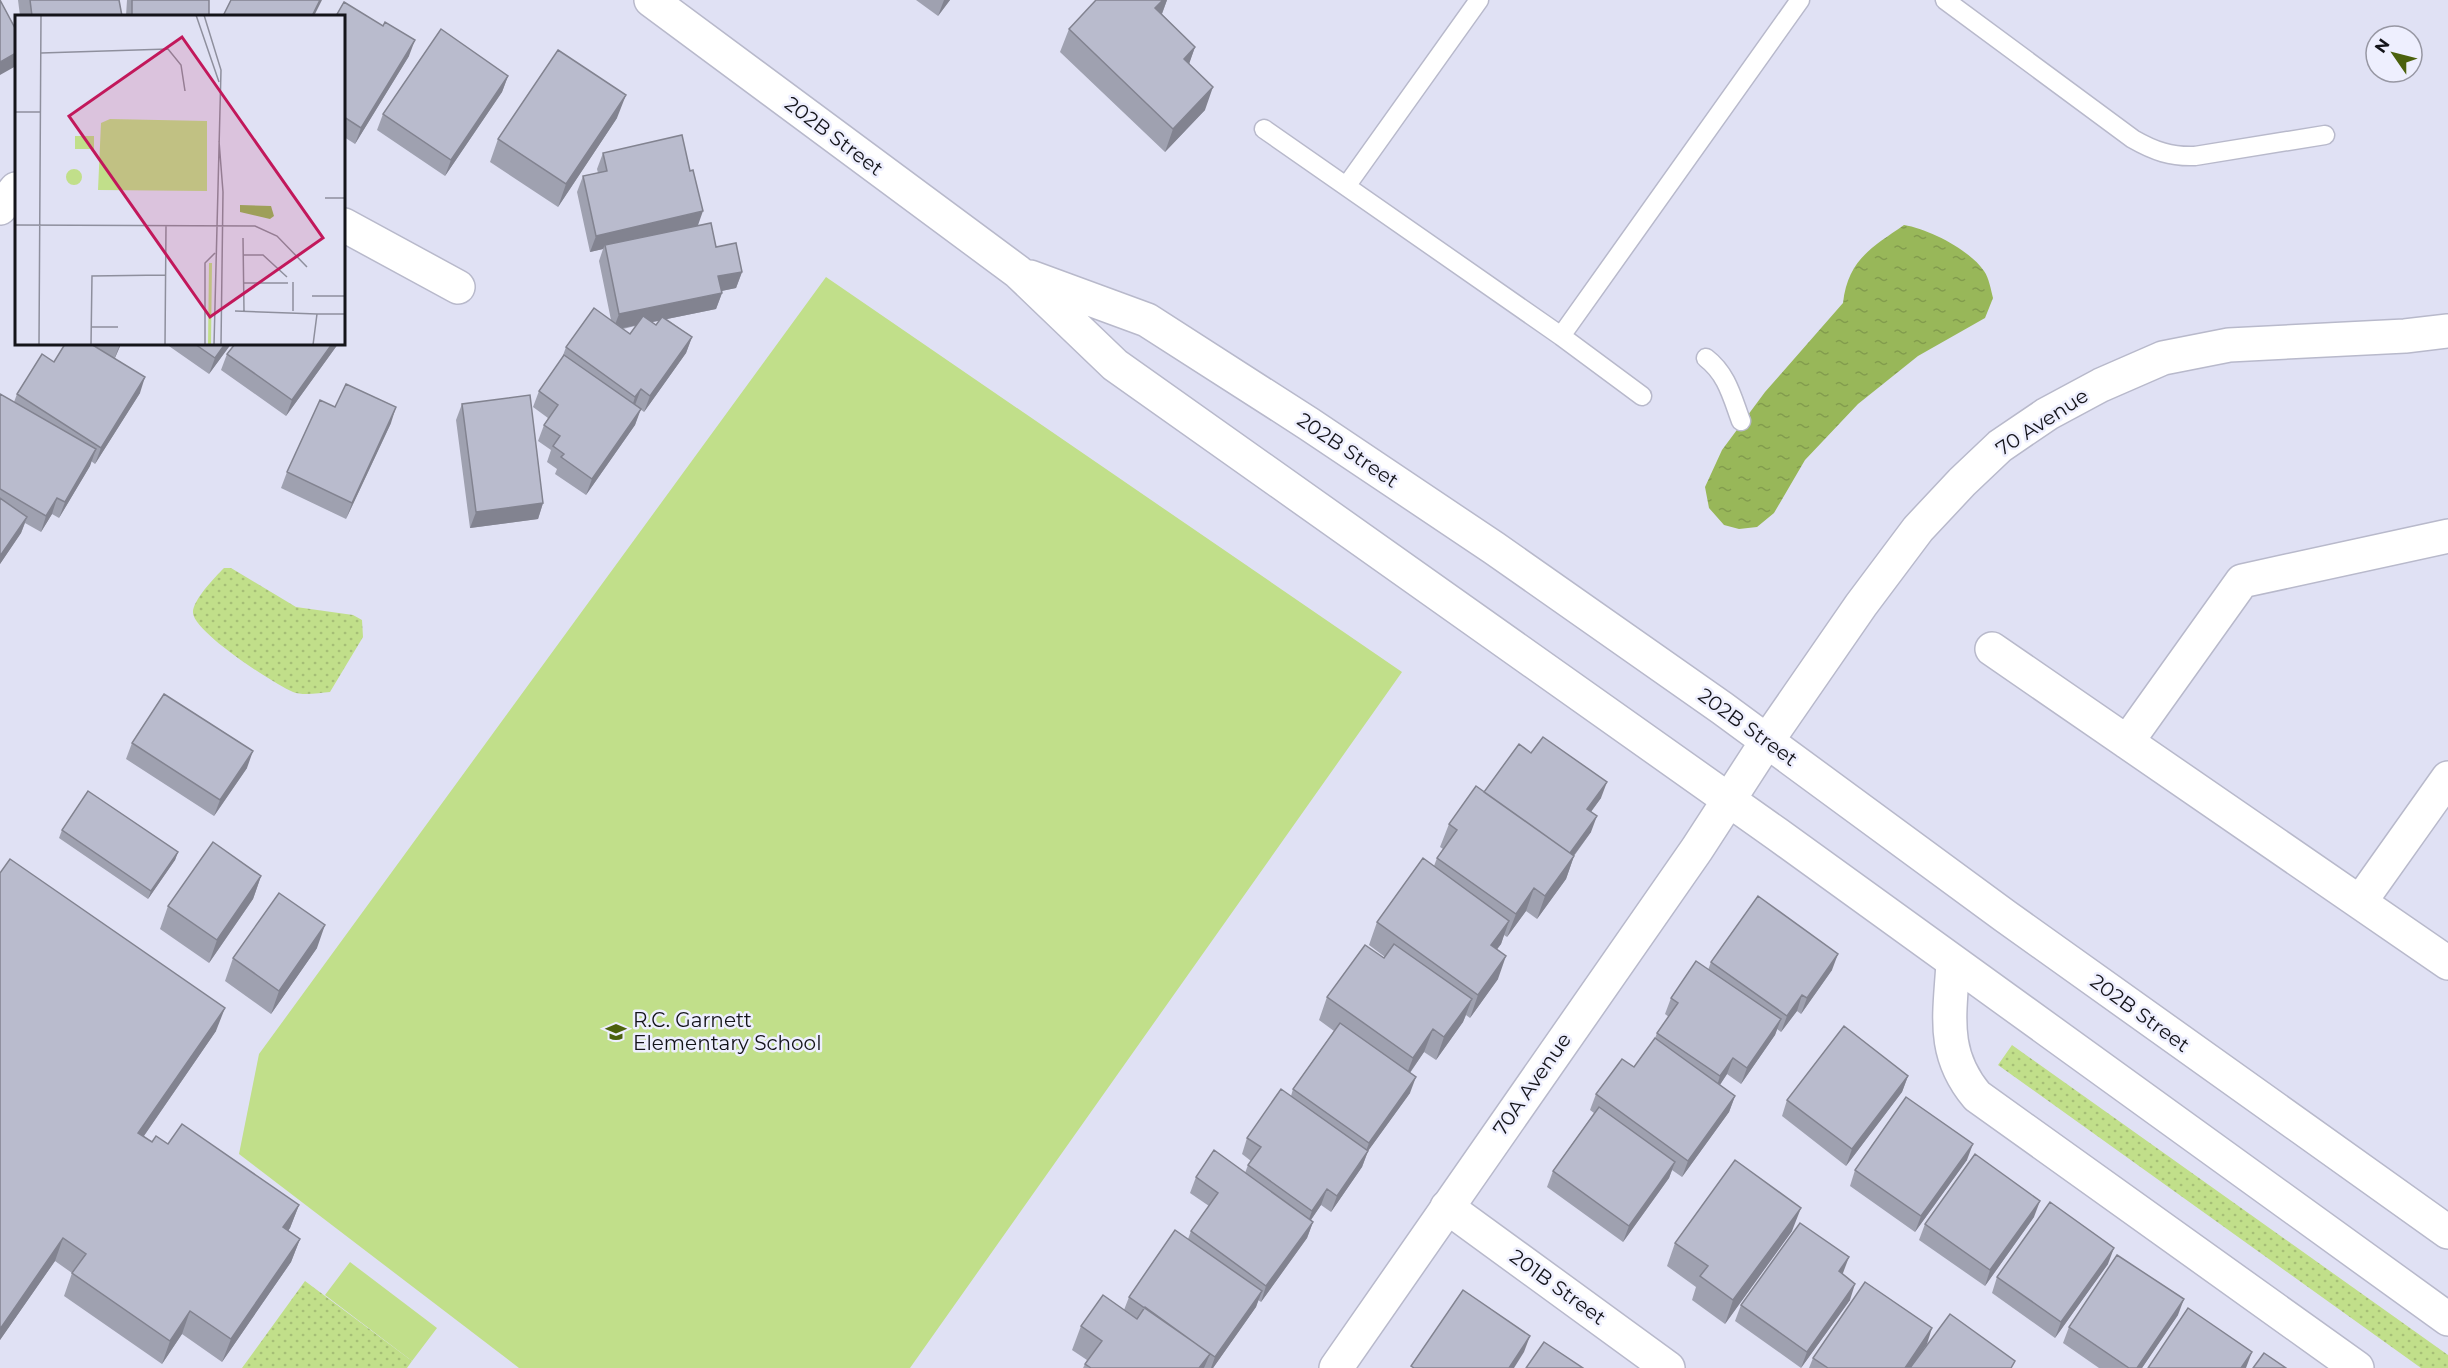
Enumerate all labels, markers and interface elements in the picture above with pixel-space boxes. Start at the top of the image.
inset map [15,15,345,345]
north arrow [2364,24,2424,84]
text: N [2371,35,2394,56]
street label: 202B Street [780,91,888,181]
street label: 70 Avenue [1991,383,2093,461]
street label: 202B Street [1293,407,1403,493]
street label: 202B Street [1694,683,1802,771]
street label: 202B Street [2086,969,2194,1057]
place label: R.C. Garnett Elementary School [633,1008,822,1055]
school or university icon: R.C. Garnett Elementary School [604,1020,628,1044]
street label: 70A Avenue [1488,1028,1576,1140]
street label: 201B Street [1505,1244,1611,1330]

